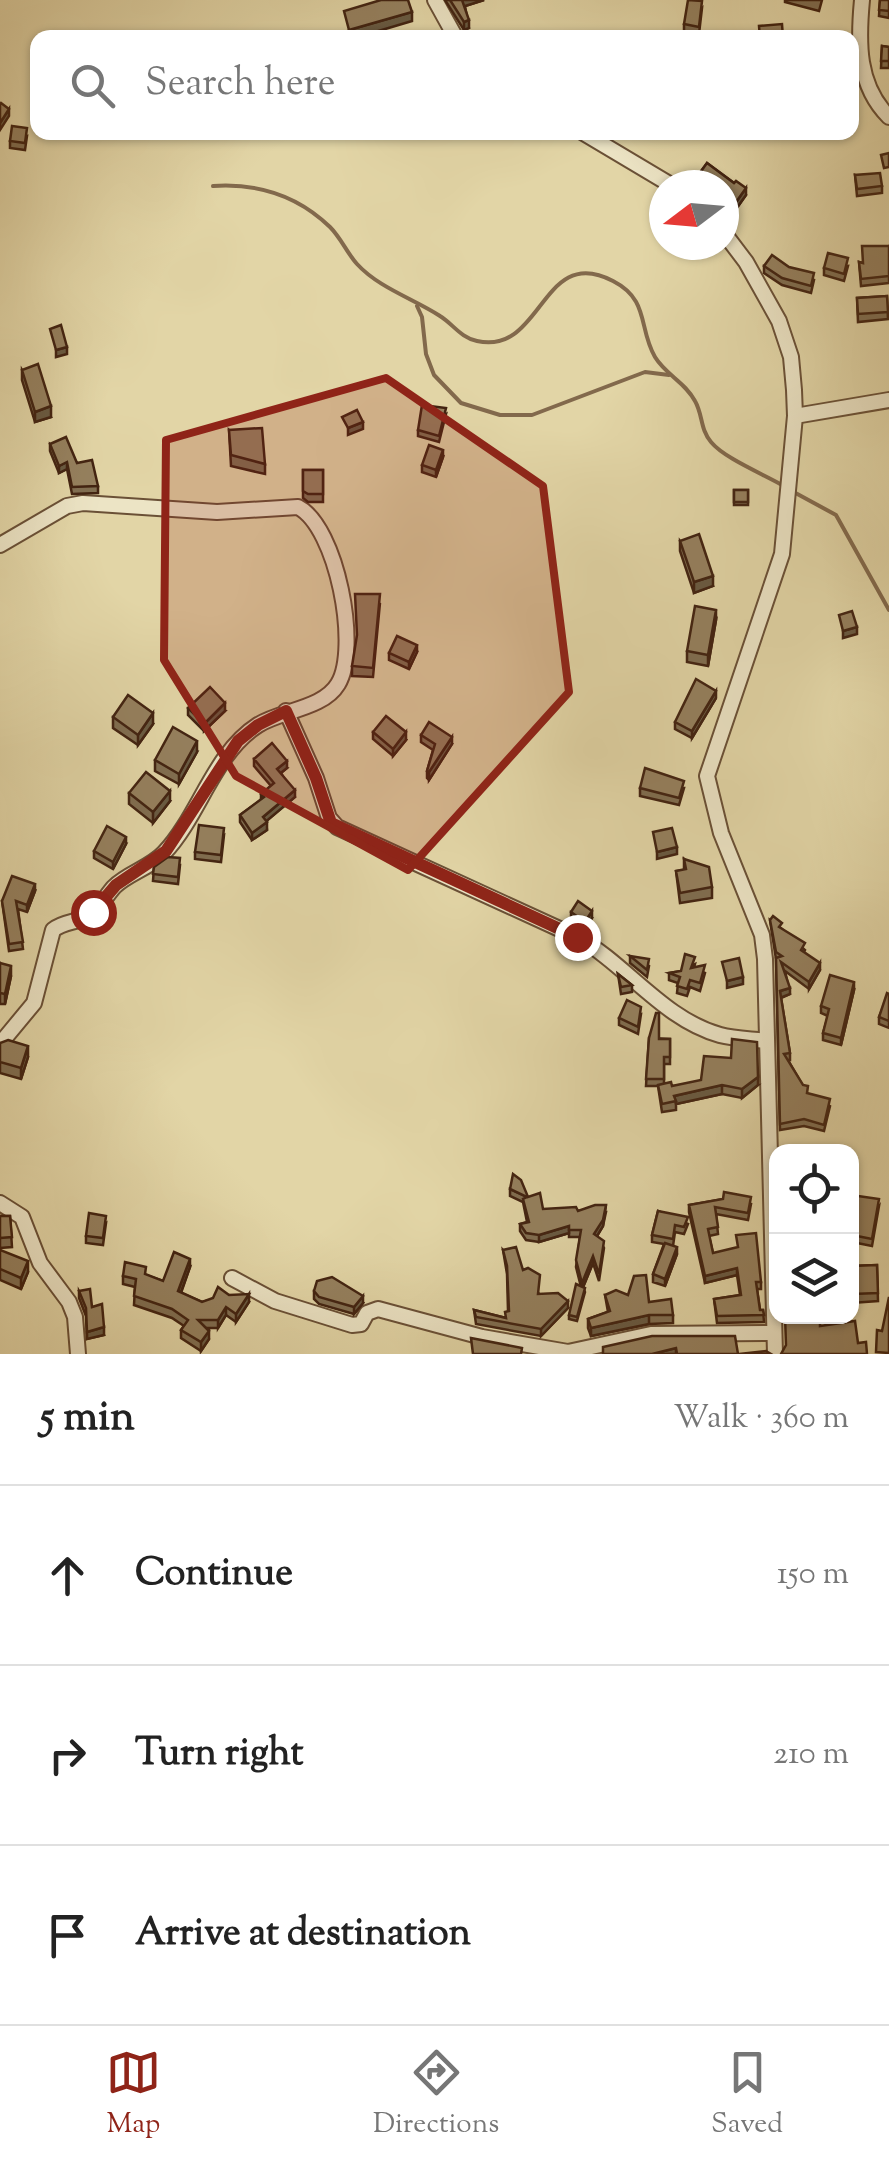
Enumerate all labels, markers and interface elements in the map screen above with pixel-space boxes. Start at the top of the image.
search box [30,30,859,140]
icon: search [65,58,120,113]
text: Search here [145,58,336,112]
north arrow [649,170,739,260]
route start [71,890,117,936]
route end [555,915,601,961]
map controls [769,1144,859,1324]
button: locate [769,1144,859,1234]
button: layers [769,1234,859,1324]
text: 5 min [40,1389,135,1449]
text: Walk · 360 m [673,1396,849,1442]
icon: ahead [40,1548,95,1603]
text: Continue [135,1548,293,1602]
text: 150 m [777,1552,849,1598]
icon: right [40,1728,95,1783]
text: Turn right [135,1728,303,1782]
text: 210 m [773,1732,849,1778]
icon: arrive [40,1908,95,1963]
text: Arrive at destination [135,1908,471,1962]
tab: Map [106,2045,161,2145]
tab: Directions [373,2045,499,2145]
tab: Saved [711,2045,783,2145]

